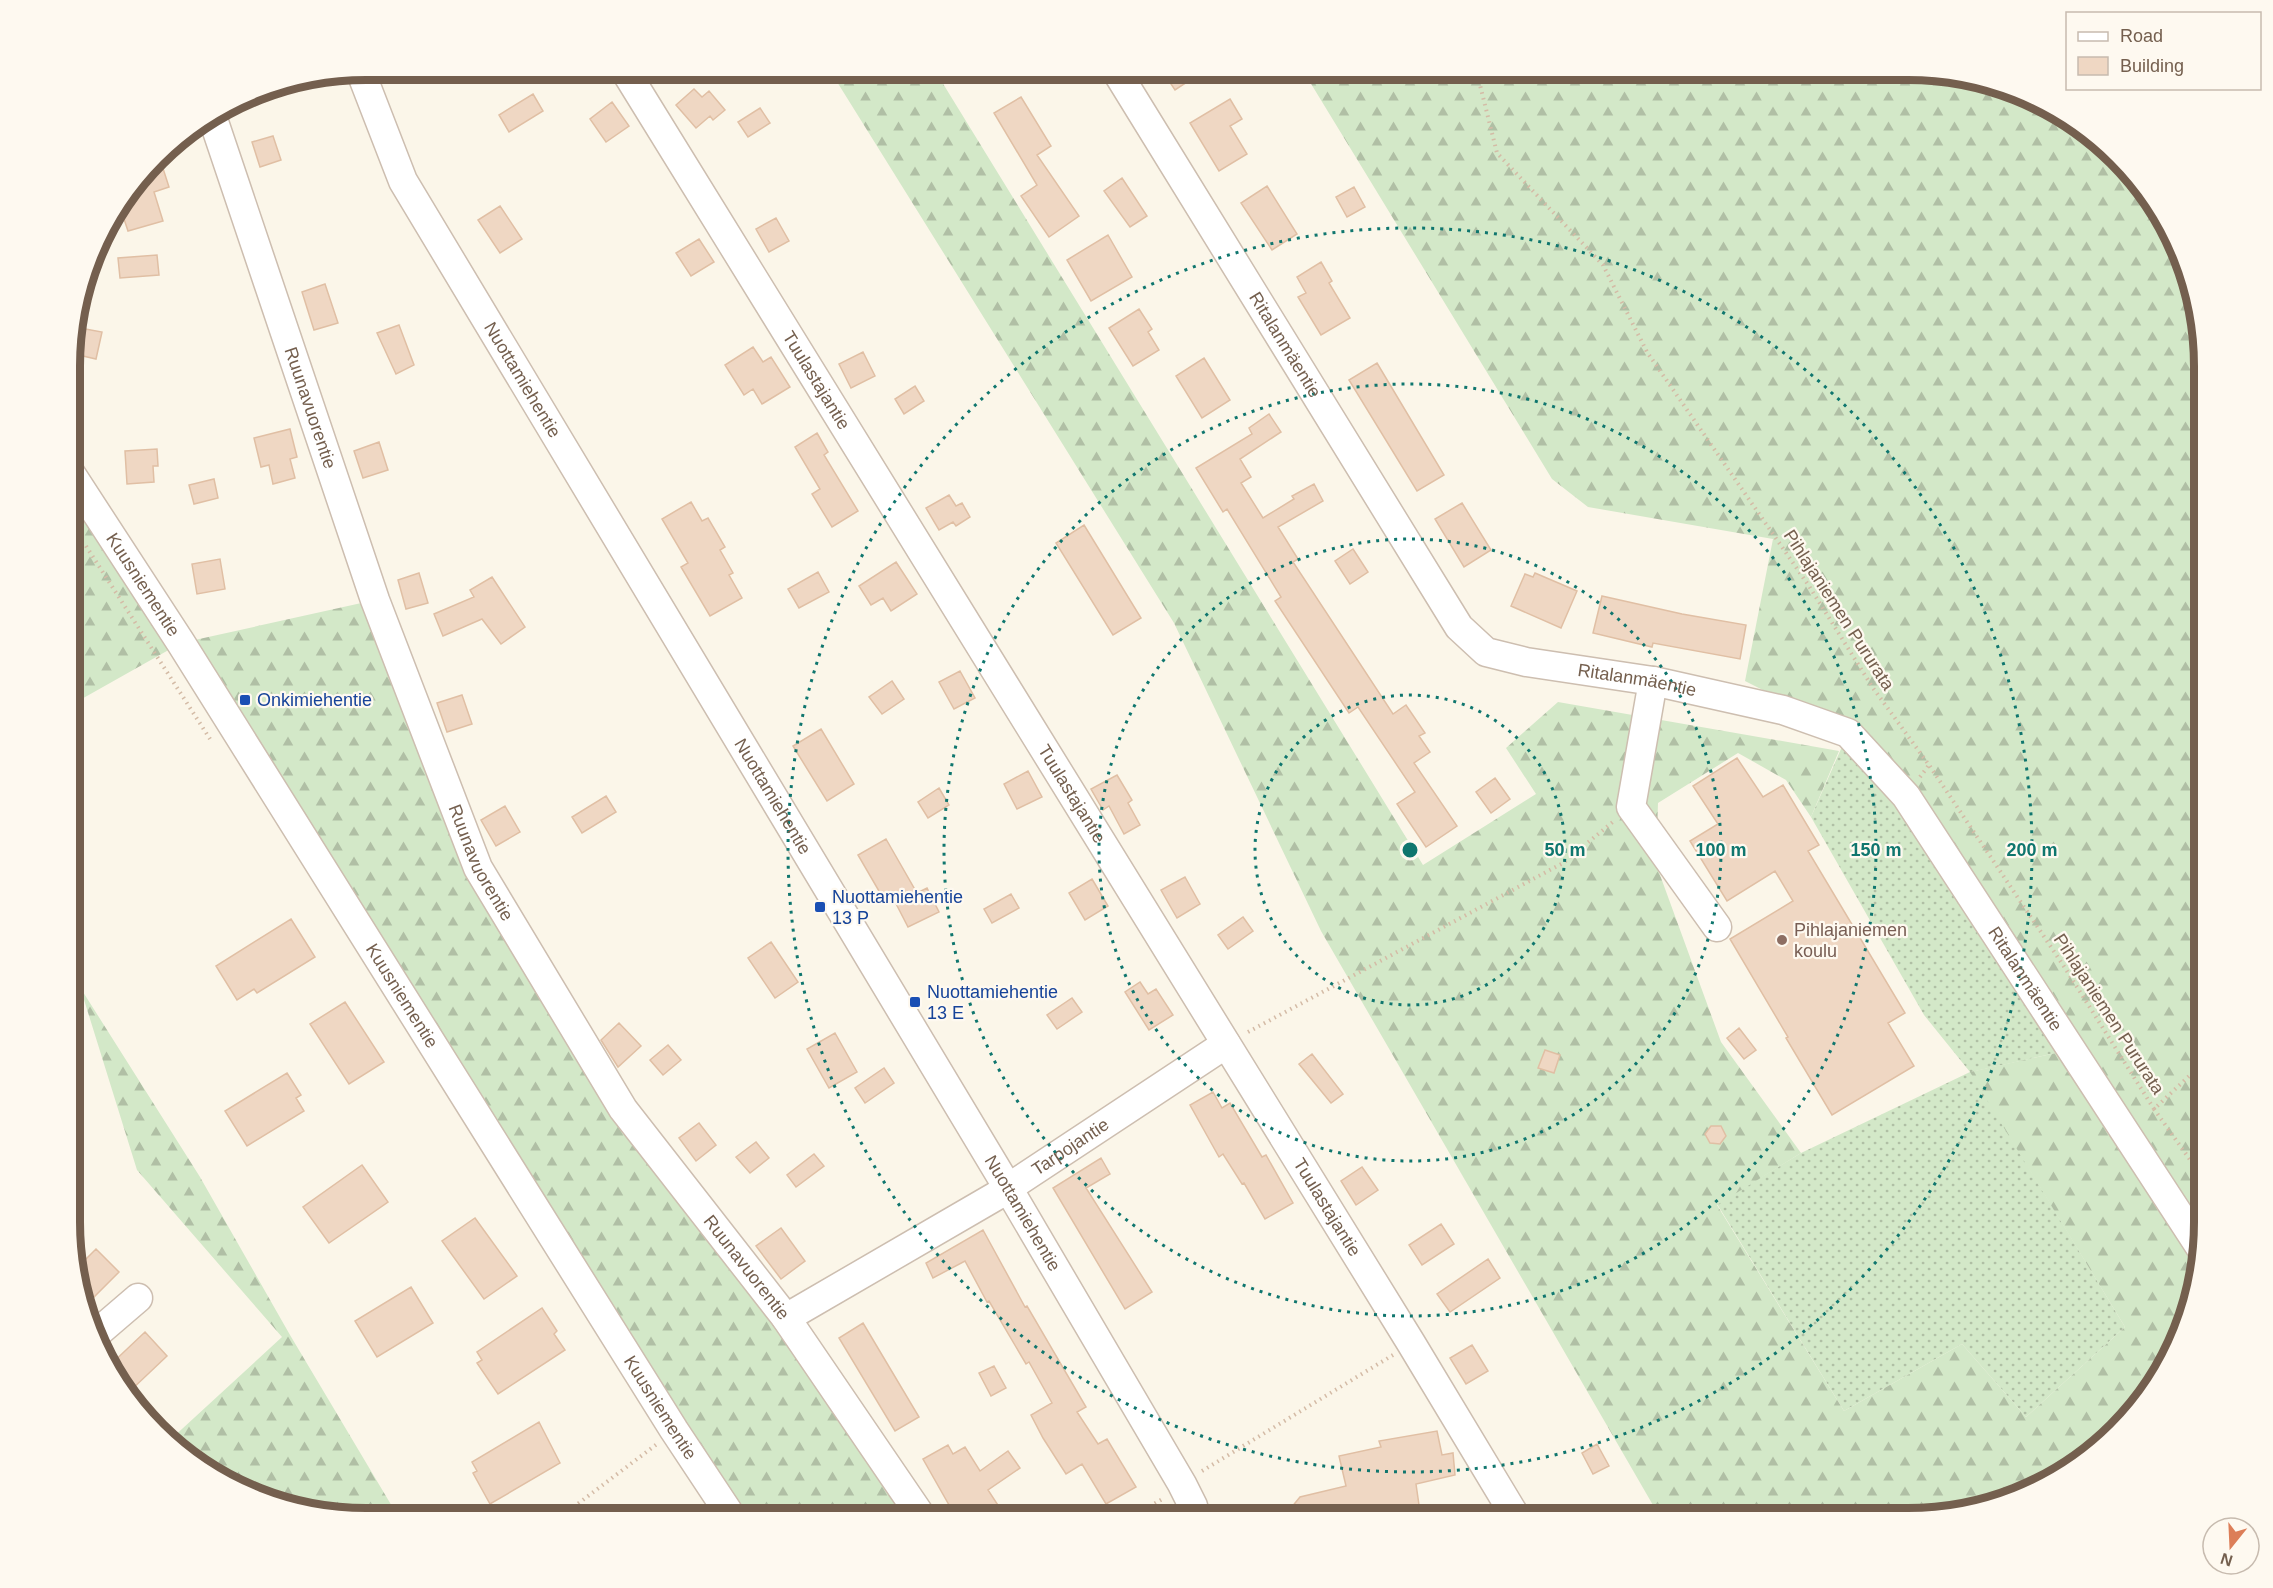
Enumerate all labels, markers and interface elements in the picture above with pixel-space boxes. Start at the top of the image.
legend [2066,12,2261,90]
text: Road [2120,26,2163,46]
text: Building [2120,56,2184,76]
street label: Ritalanmäentie [1245,288,1325,401]
street label: Nuottamiehentie [480,318,565,441]
street label: Tuulastajantie [779,328,854,433]
street label: Ruunavuorentie [281,344,340,471]
street label: Pihlajaniemen Pururata [1780,526,1899,695]
street label: Kuusniementie [102,529,184,640]
street label: Ritalanmäentie [1576,660,1698,700]
place label: Onkimiehentie [257,690,372,710]
marker: Onkimiehentie [238,693,252,707]
street label: Nuottamiehentie [730,735,815,858]
street label: Tuulastajantie [1034,741,1110,847]
street label: Ruunavuorentie [444,801,517,924]
centre of rings [1400,840,1420,860]
text: 50 m [1544,840,1586,860]
text: 100 m [1695,840,1747,860]
text: 150 m [1850,840,1902,860]
text: 200 m [2006,840,2058,860]
place label: Nuottamiehentie 13 P [832,887,963,928]
marker: Nuottamiehentie 13 P [813,900,827,914]
place label: Pihlajaniemen koulu [1794,920,1907,961]
street label: Ritalanmäentie [1984,923,2066,1035]
street label: Pihlajaniemen Pururata [2050,930,2169,1099]
marker: Pihlajaniemen koulu [1775,933,1789,947]
street label: Kuusniementie [362,940,442,1052]
place label: Nuottamiehentie 13 E [927,982,1058,1023]
marker: Nuottamiehentie 13 E [908,995,922,1009]
street label: Tarpojantie [1028,1114,1113,1179]
street label: Nuottamiehentie [981,1152,1065,1275]
street label: Tuulastajantie [1289,1155,1365,1260]
street label: Ruunavuorentie [700,1211,794,1324]
street label: Kuusniementie [620,1352,701,1463]
north arrow [2201,1516,2261,1576]
text: N [2218,1550,2235,1570]

